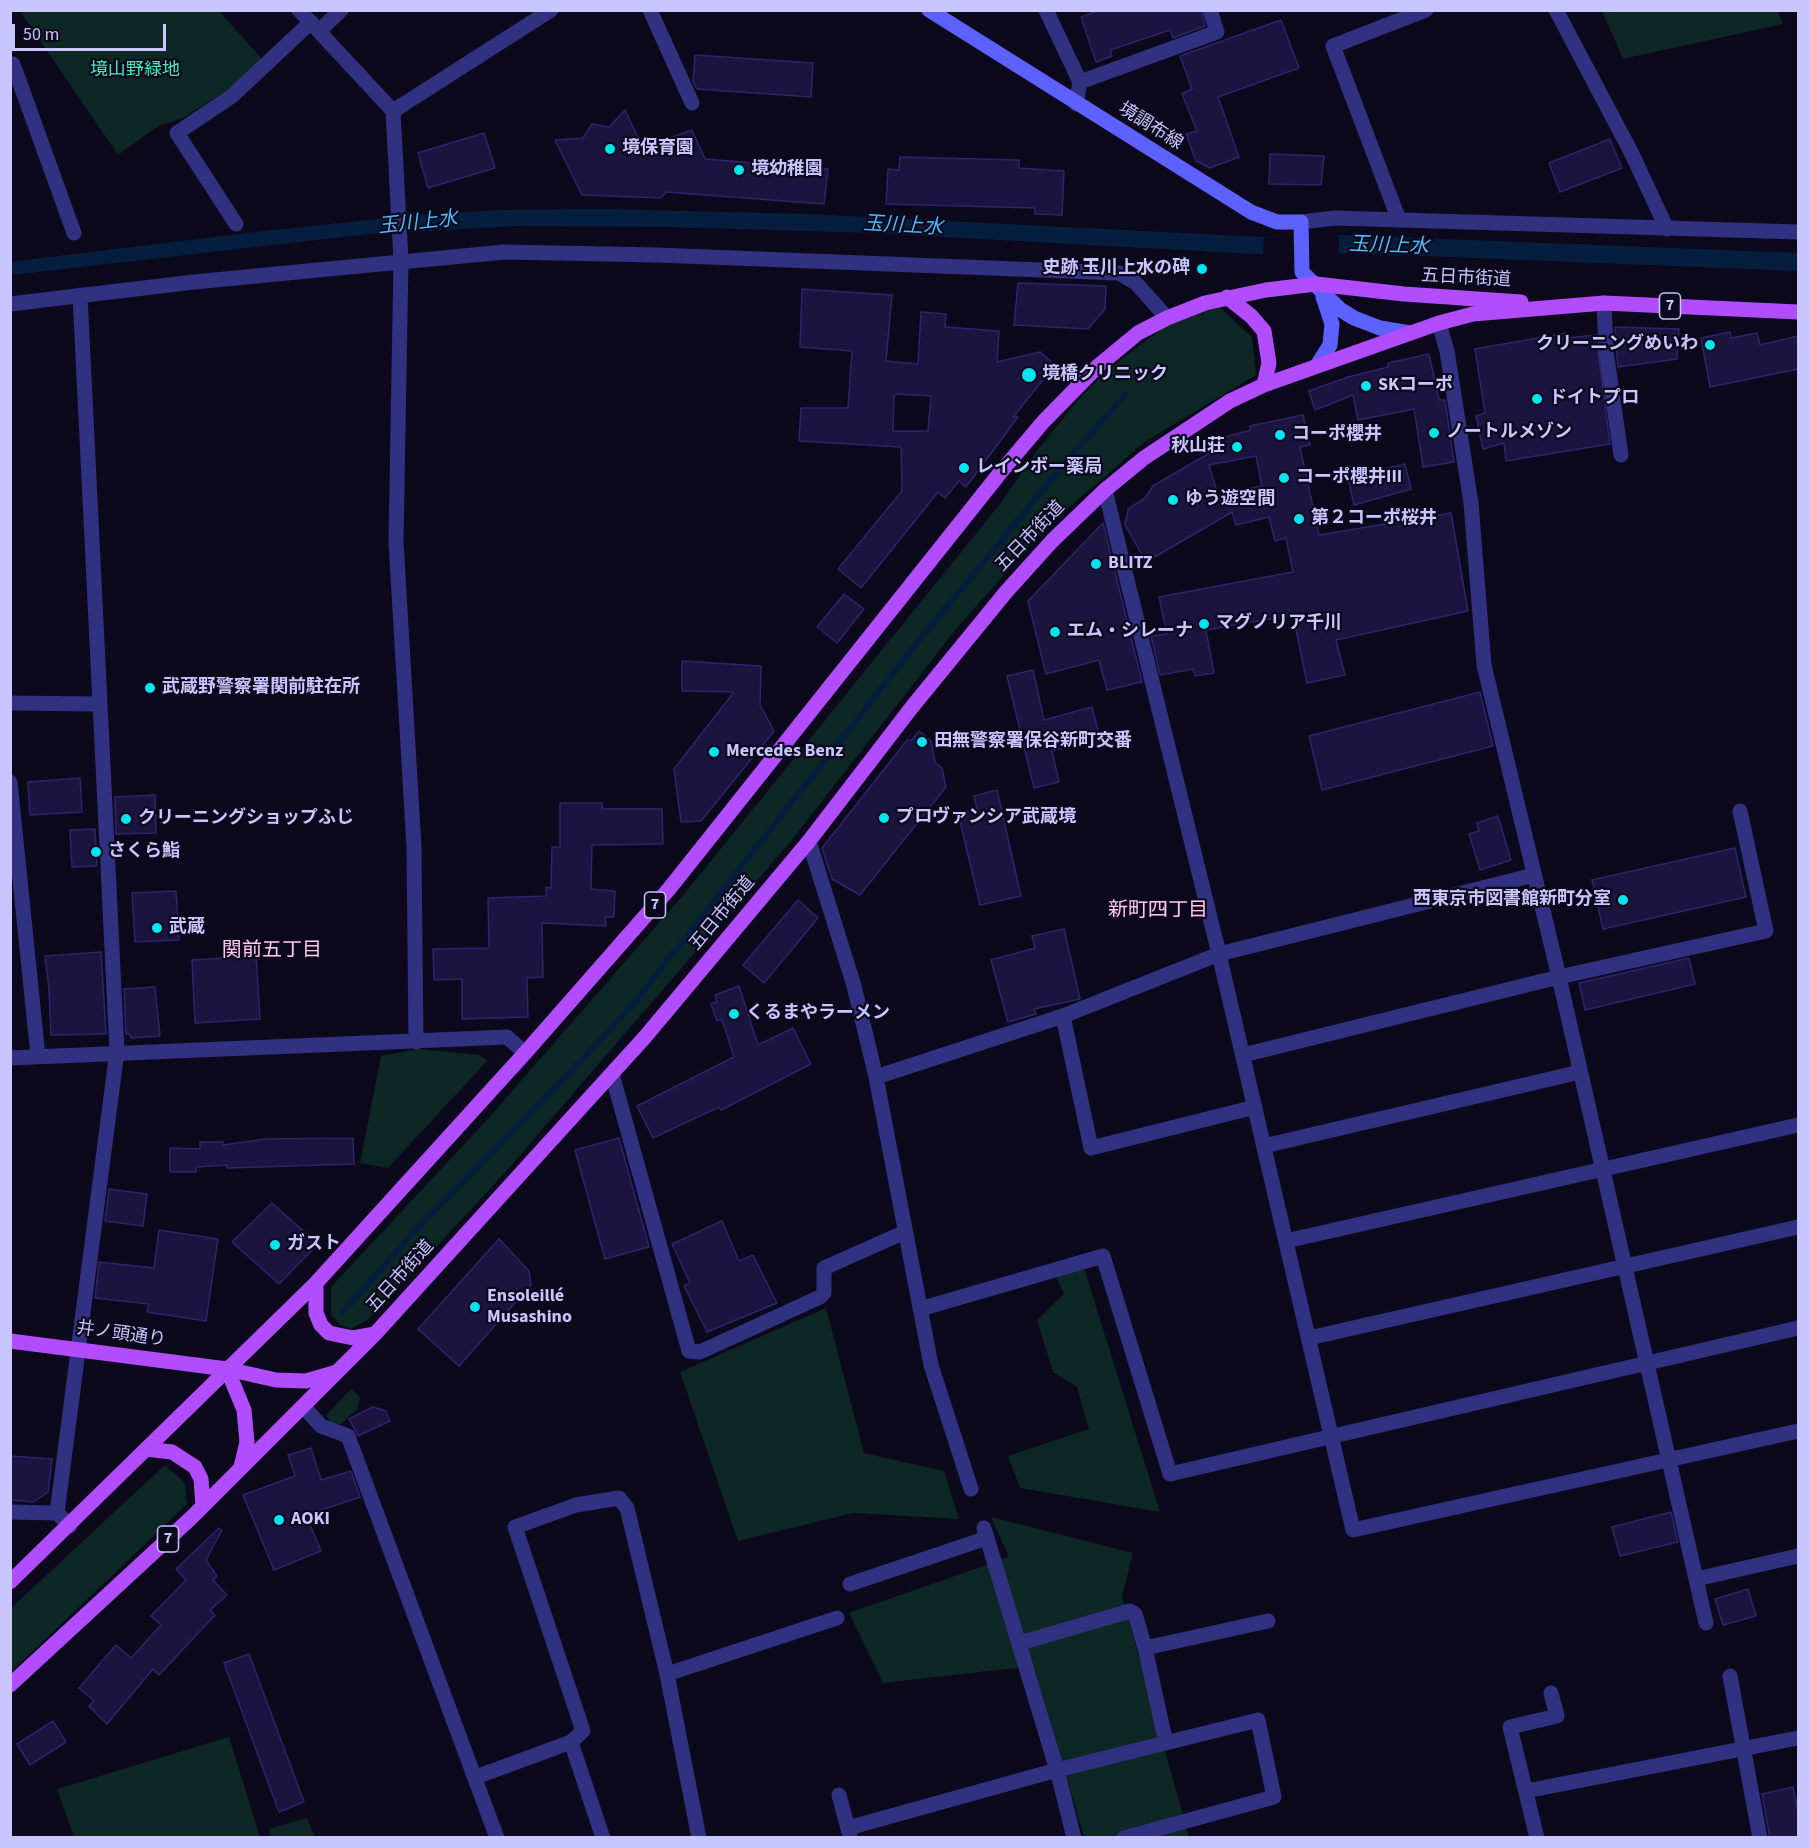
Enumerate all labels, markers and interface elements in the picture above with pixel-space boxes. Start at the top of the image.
scale bar [15,12,170,50]
text: 50 m [23,22,59,47]
park label: 境山野緑地 [90,60,180,82]
street label: 境調布線 [1114,99,1186,155]
place label: 境保育園 [622,138,694,160]
marker: 境保育園 [603,142,617,156]
place label: 境幼稚園 [751,159,823,181]
marker: 境幼稚園 [732,163,746,177]
water label: 玉川上水 [377,208,459,240]
water label: 玉川上水 [862,213,944,241]
water label: 玉川上水 [1349,234,1429,260]
place label: 史跡 玉川上水の碑 [1042,258,1190,280]
marker: 史跡 玉川上水の碑 [1195,262,1209,276]
street label: 五日市街道 [1420,266,1512,292]
road number: 7 [1660,293,1680,319]
place label: クリーニングめいわ [1536,334,1698,356]
marker: クリーニングめいわ [1703,338,1717,352]
place label: 境橋クリニック [1042,364,1168,386]
marker: 境橋クリニック [1020,366,1038,384]
place label: SKコーポ [1378,375,1453,397]
marker: SKコーポ [1359,379,1373,393]
place label: ドイトプロ [1549,388,1639,410]
marker: ドイトプロ [1530,392,1544,406]
place label: ノートルメゾン [1446,422,1572,444]
place label: コーポ櫻井 [1292,424,1382,446]
marker: ノートルメゾン [1427,426,1441,440]
marker: コーポ櫻井 [1273,428,1287,442]
place label: 秋山荘 [1171,436,1225,458]
marker: 秋山荘 [1230,440,1244,454]
place label: レインボー薬局 [976,457,1102,479]
marker: レインボー薬局 [957,461,971,475]
place label: コーポ櫻井III [1296,467,1402,489]
marker: コーポ櫻井III [1277,471,1291,485]
place label: ゆう遊空間 [1185,489,1275,511]
marker: ゆう遊空間 [1166,493,1180,507]
street label: 五日市街道 [992,497,1070,577]
place label: 第２コーポ桜井 [1311,508,1437,530]
marker: 第２コーポ桜井 [1292,512,1306,526]
place label: BLITZ [1108,553,1153,575]
marker: BLITZ [1089,557,1103,571]
place label: マグノリア千川 [1216,613,1342,635]
marker: マグノリア千川 [1197,617,1211,631]
place label: エム・シレーナ [1067,621,1193,643]
marker: エム・シレーナ [1048,625,1062,639]
place label: 武蔵野警察署関前駐在所 [162,677,360,699]
marker: 武蔵野警察署関前駐在所 [143,681,157,695]
place label: 田無警察署保谷新町交番 [934,731,1132,753]
marker: 田無警察署保谷新町交番 [915,735,929,749]
place label: Mercedes Benz [726,741,843,763]
marker: Mercedes Benz [707,745,721,759]
place label: プロヴァンシア武蔵境 [896,807,1076,829]
place label: クリーニングショップふじ [138,808,354,830]
marker: プロヴァンシア武蔵境 [877,811,891,825]
marker: クリーニングショップふじ [119,812,133,826]
place label: さくら鮨 [108,841,180,863]
marker: さくら鮨 [89,845,103,859]
street label: 五日市街道 [686,873,760,955]
place label: 西東京市図書館新町分室 [1413,889,1611,911]
road number: 7 [644,892,666,918]
marker: 西東京市図書館新町分室 [1616,893,1630,907]
district label: 新町四丁目 [1108,900,1208,924]
place label: 武蔵 [169,917,205,939]
marker: 武蔵 [150,921,164,935]
district label: 関前五丁目 [222,940,322,964]
place label: くるまやラーメン [746,1003,890,1025]
marker: くるまやラーメン [727,1007,741,1021]
place label: ガスト [287,1234,341,1256]
street label: 五日市街道 [363,1236,439,1318]
marker: ガスト [268,1238,282,1252]
place label: Ensoleillé Musashino [487,1286,572,1328]
marker: Ensoleillé Musashino [468,1300,482,1314]
street label: 井ノ頭通り [75,1318,167,1352]
place label: AOKI [291,1509,330,1531]
marker: AOKI [272,1513,286,1527]
road number: 7 [158,1526,178,1552]

